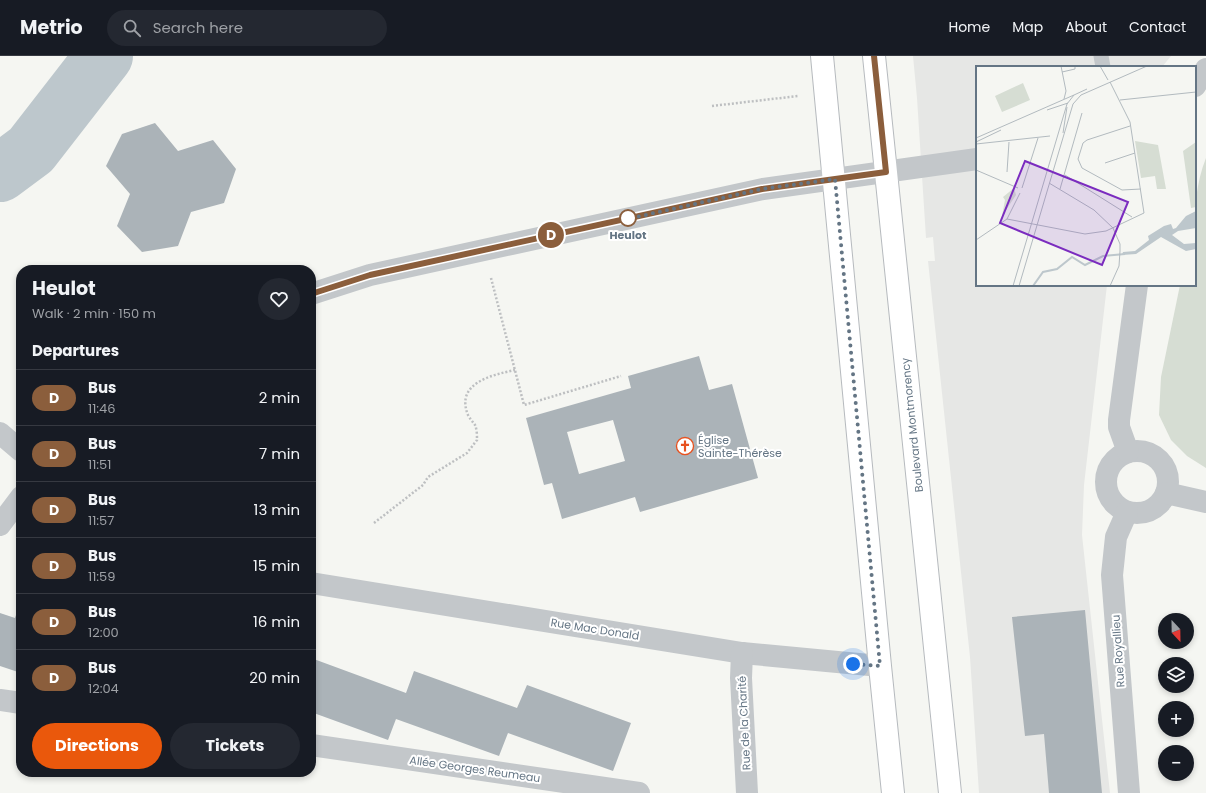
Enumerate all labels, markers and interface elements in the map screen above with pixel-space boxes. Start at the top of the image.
search box [107,10,387,46]
text: Metrio [20,14,83,41]
icon: search [121,17,143,39]
text: Search here [153,17,243,38]
text: Home [948,17,990,37]
text: Map [1012,17,1043,37]
text: About [1065,17,1107,37]
text: Contact [1129,17,1186,37]
inset map [976,66,1196,286]
marker: Heulot [619,209,637,227]
line badge: D [538,222,564,248]
text: D [546,225,556,245]
place label: Heulot [610,227,647,243]
text: Heulot [32,275,96,302]
button: heart [258,278,300,320]
text: Walk · 2 min · 150 m [32,304,156,323]
text: Departures [32,340,119,361]
street label: Boulevard Montmorency [897,356,927,493]
text: Bus [88,377,116,398]
text: 2 min [259,387,300,408]
text: D [49,388,59,408]
text: 11:46 [88,399,116,418]
place label: Église Sainte-Thérèse [698,432,782,461]
text: Bus [88,433,116,454]
church icon: Église Sainte-Thérèse [675,436,695,456]
text: 7 min [259,443,300,464]
text: D [49,444,59,464]
text: 11:51 [88,455,111,474]
text: Bus [88,489,116,510]
text: 13 min [254,499,300,520]
text: D [49,500,59,520]
text: 11:57 [88,511,114,530]
text: Bus [88,545,116,566]
text: 15 min [253,555,300,576]
text: D [49,556,59,576]
text: 11:59 [88,567,115,586]
text: Bus [88,601,116,622]
text: 16 min [253,611,300,632]
text: D [49,612,59,632]
north arrow [1158,613,1194,649]
map controls [1158,613,1194,781]
street label: Rue Mac Donald [550,614,640,644]
street label: Rue Royallieu [1107,614,1129,688]
text: 12:00 [88,623,119,642]
your location [843,654,863,674]
text: Bus [88,657,116,678]
button: layers [1158,657,1194,693]
text: 20 min [249,667,300,688]
text: D [49,668,59,688]
street label: Rue de la Charité [734,675,754,771]
text: 12:04 [88,679,119,698]
button: + [1158,701,1194,737]
button: Directions [32,723,162,769]
button: Tickets [170,723,300,769]
button: − [1158,745,1194,781]
street label: Allée Georges Reumeau [409,752,541,786]

